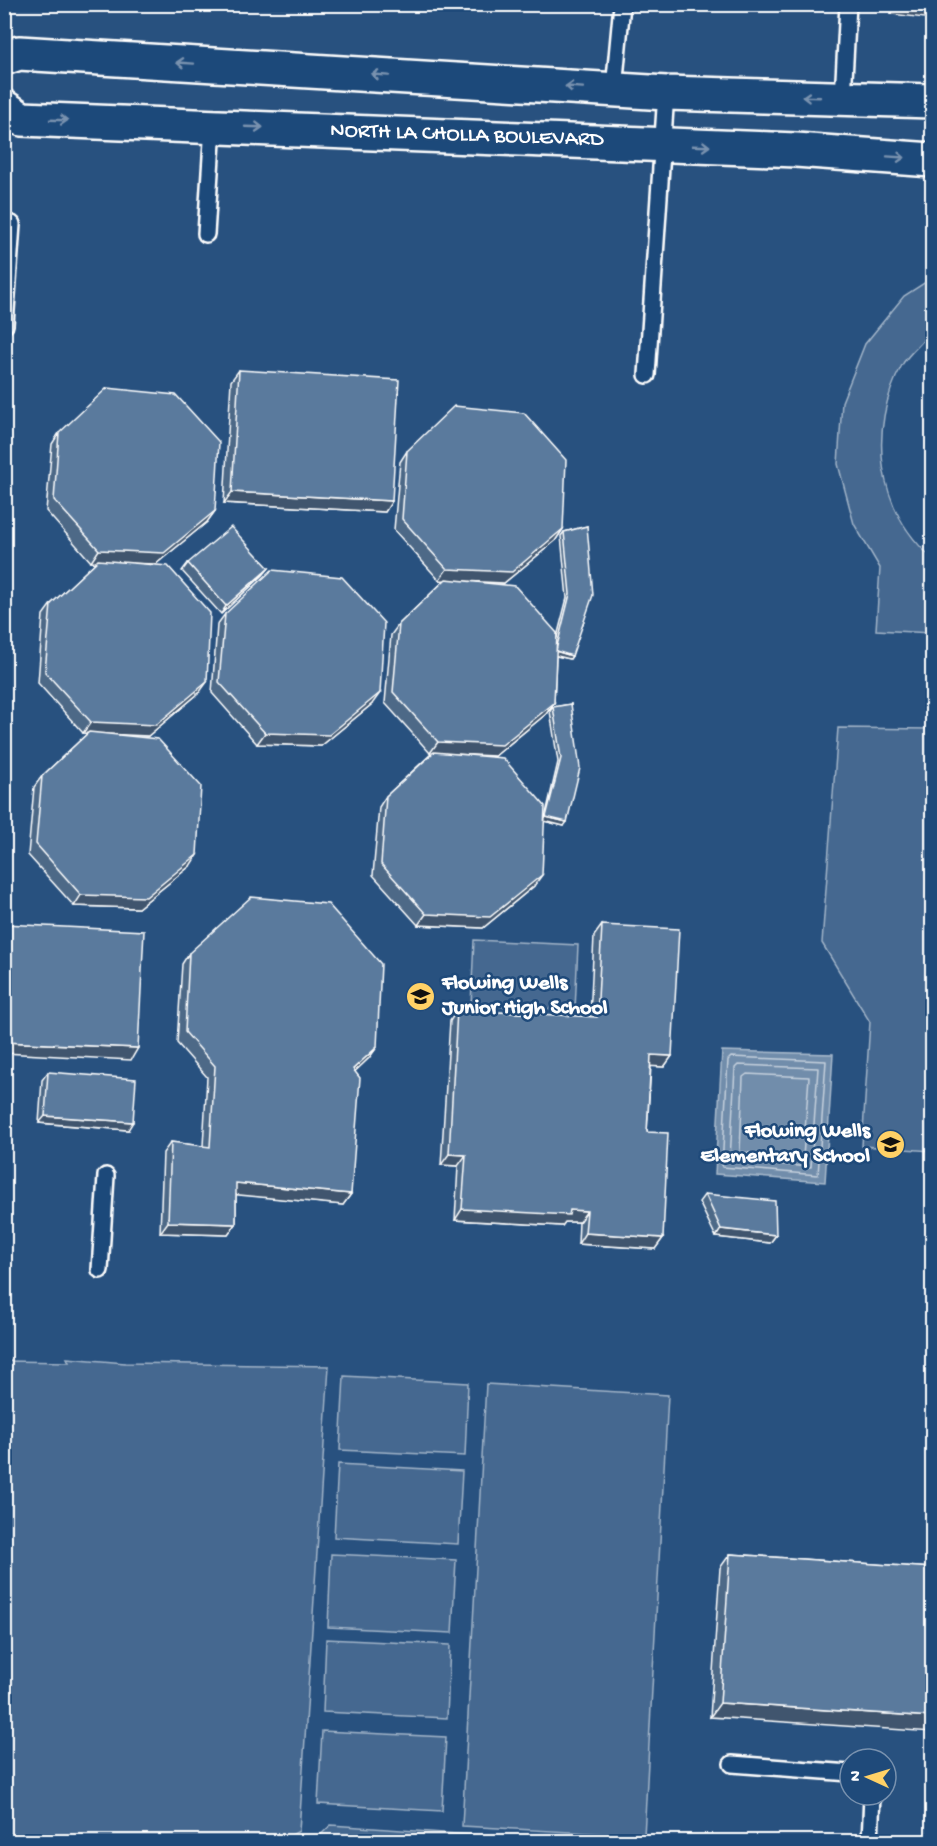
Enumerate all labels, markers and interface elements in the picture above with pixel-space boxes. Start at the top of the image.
one-way arrow [176,57,196,68]
one-way arrow [370,69,390,80]
one-way arrow [565,81,585,92]
one-way arrow [802,91,822,102]
one-way arrow [49,115,69,126]
street label: NORTH LA CHOLLA BOULEVARD [330,118,605,154]
one-way arrow [244,122,264,133]
one-way arrow [690,141,710,152]
one-way arrow [885,152,905,163]
place label: Flowing Wells Junior High School [441,971,608,1022]
school or university icon: Flowing Wells Junior High School [405,981,437,1013]
place label: Flowing Wells Elementary School [700,1119,872,1170]
school or university icon: Flowing Wells Elementary School [875,1129,907,1161]
north arrow [838,1747,898,1807]
text: N [847,1770,866,1782]

